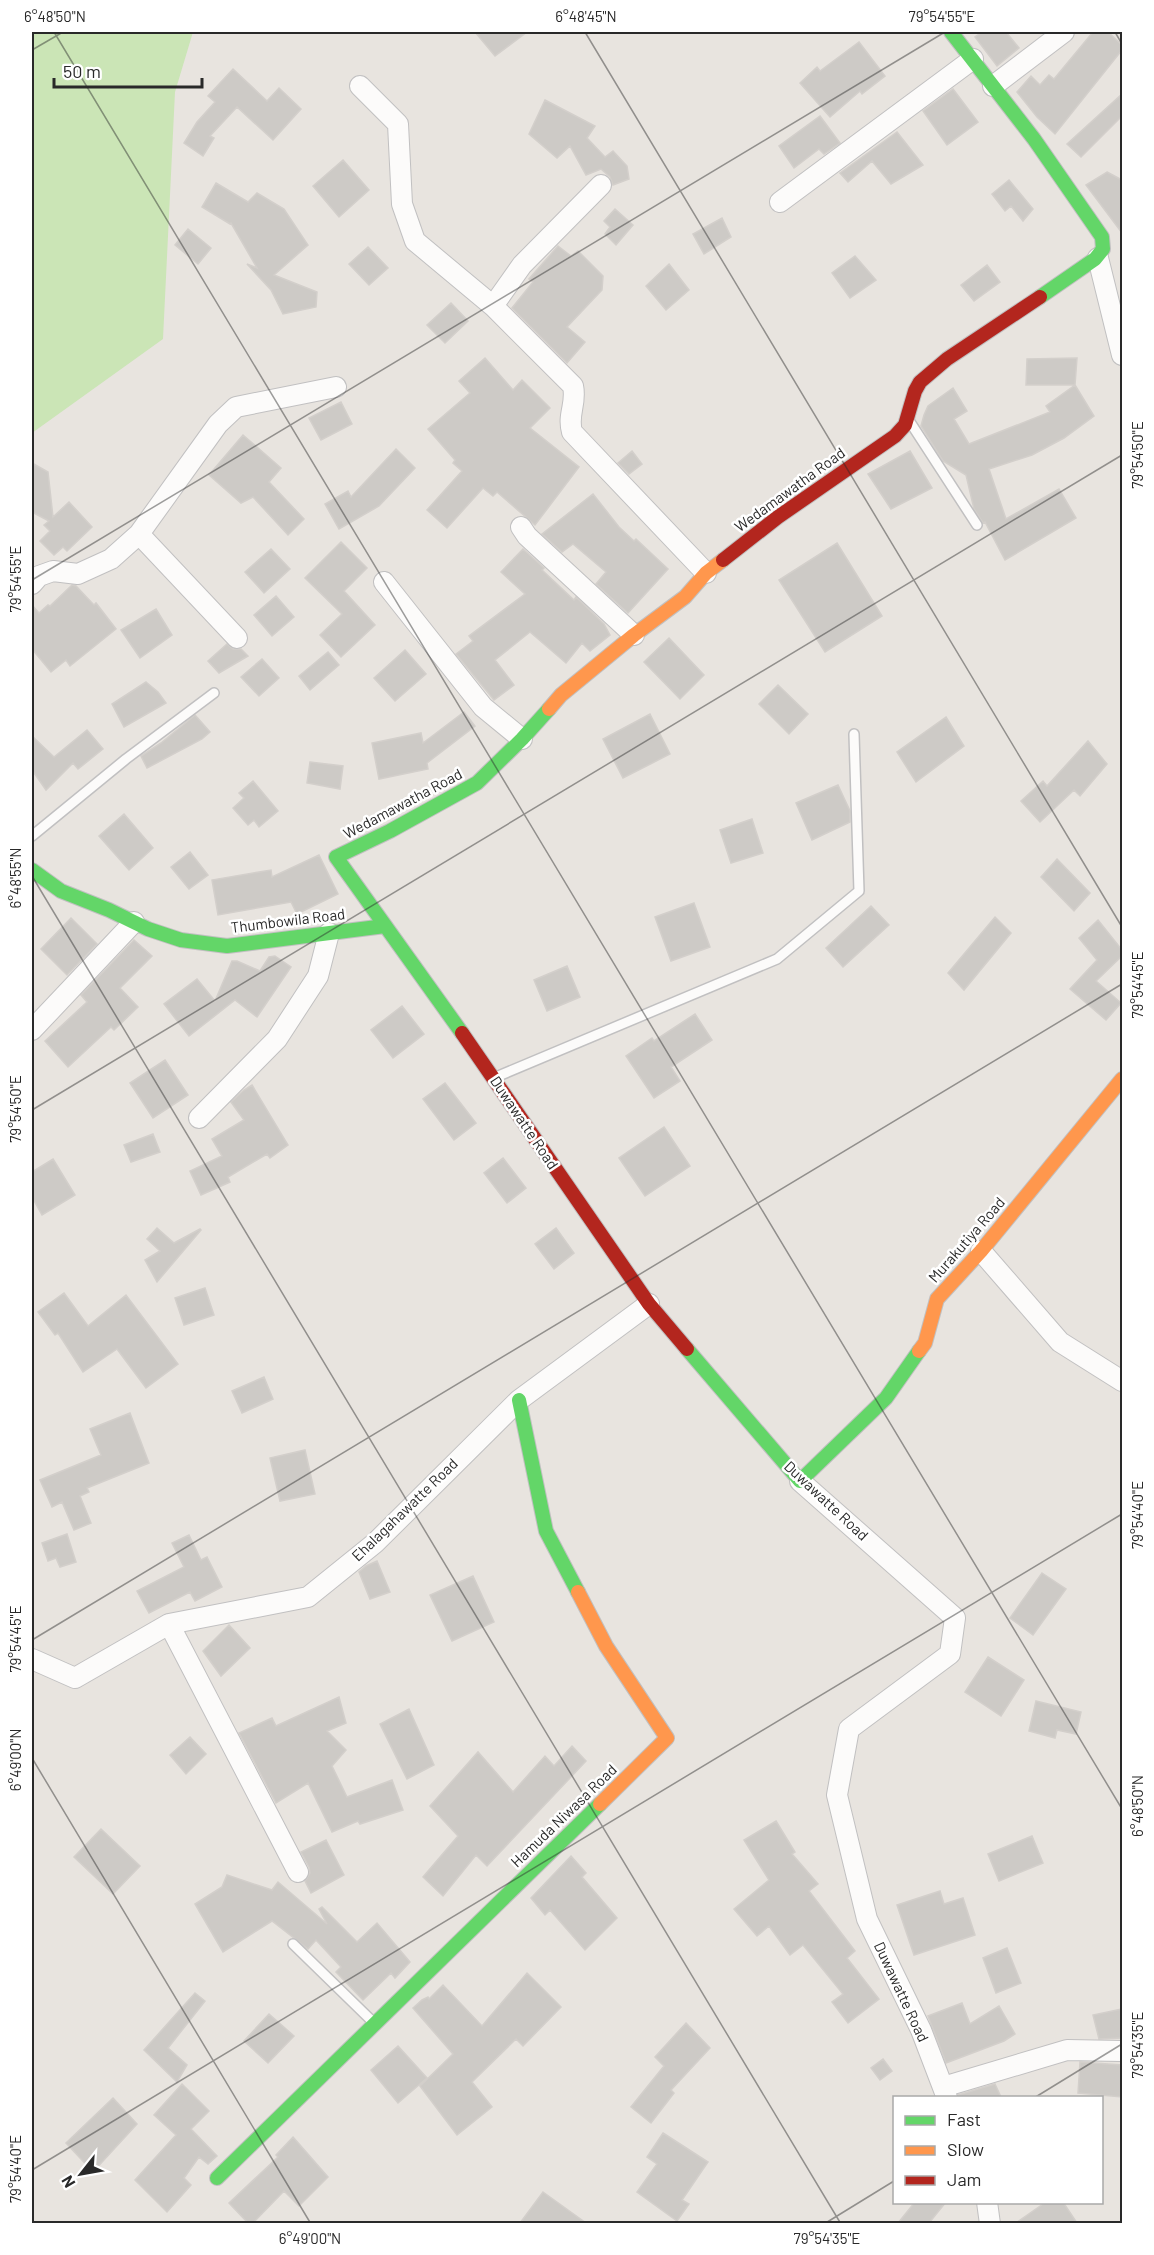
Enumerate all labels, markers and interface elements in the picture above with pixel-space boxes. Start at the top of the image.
text: 6°48'50"N [24,7,86,25]
text: 6°48'45"N [555,7,617,25]
text: 79°54'55"E [909,7,975,25]
scale bar [54,51,202,89]
text: 50 m [63,60,101,82]
text: 79°54'50"E [1128,421,1146,489]
street label: Wedamawatha Road [731,443,848,535]
text: 79°54'55"E [6,546,24,612]
street label: Wedamawatha Road [340,764,465,842]
text: 6°48'55"N [6,847,24,909]
street label: Thumbowila Road [230,904,346,936]
text: 79°54'45"E [1128,951,1146,1019]
street label: Duwawatte Road [487,1072,563,1172]
text: 79°54'50"E [6,1075,24,1143]
street label: Murakutiya Road [924,1193,1008,1286]
street label: Ehalagahawatte Road [348,1454,461,1565]
street label: Duwawatte Road [781,1457,872,1544]
text: 79°54'40"E [1128,1481,1146,1549]
text: 79°54'45"E [6,1605,24,1673]
text: 6°49'00"N [6,1729,24,1791]
street label: Hamuda Niwasa Road [507,1760,620,1870]
text: 6°48'50"N [1128,1775,1146,1837]
street label: Duwawatte Road [871,1939,933,2045]
text: 79°54'35"E [1128,2012,1146,2078]
legend [893,2096,1103,2204]
text: Fast [947,2108,981,2130]
text: 79°54'40"E [6,2135,24,2203]
text: Slow [947,2138,984,2160]
north arrow [51,2144,111,2204]
text: Jam [947,2168,981,2190]
text: N [57,2173,79,2191]
text: 6°49'00"N [279,2229,341,2247]
text: 79°54'35"E [794,2229,860,2247]

